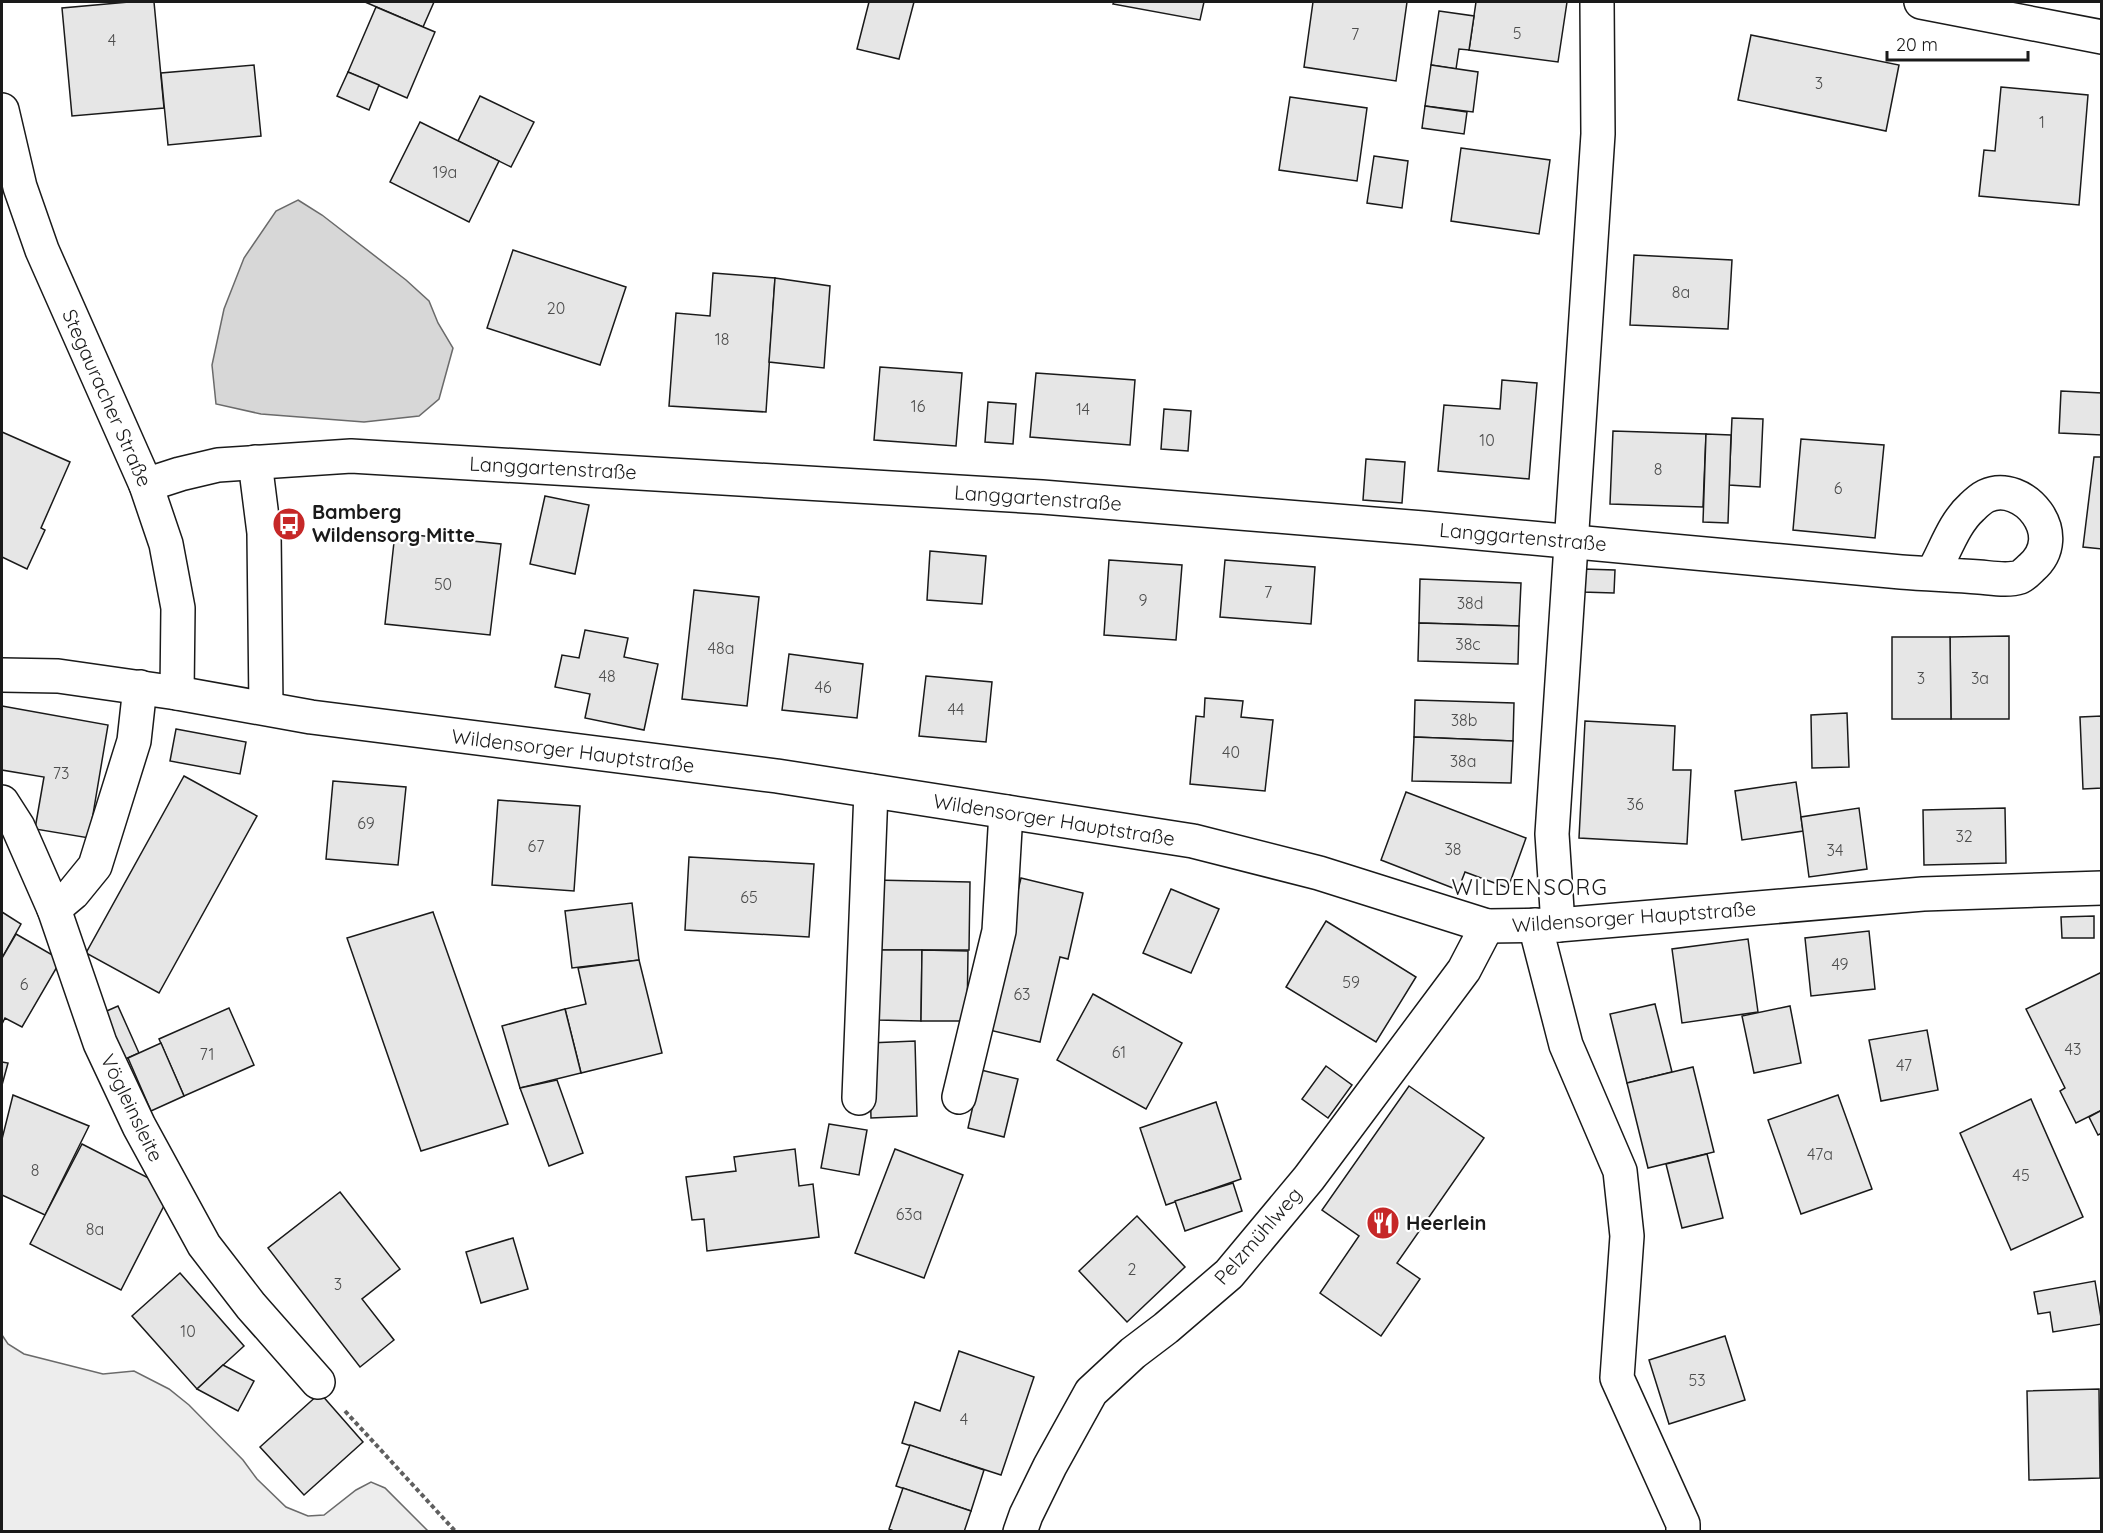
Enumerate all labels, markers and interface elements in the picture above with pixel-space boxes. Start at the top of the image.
house number: 5 [1513,23,1521,43]
house number: 7 [1351,24,1359,44]
scale bar [1887,24,2028,62]
house number: 4 [108,30,116,50]
text: 20 m [1896,33,1938,56]
house number: 3 [1815,73,1823,93]
house number: 1 [2039,112,2045,132]
house number: 19a [433,162,457,182]
house number: 8a [1672,282,1690,302]
house number: 20 [547,298,565,318]
street label: Stegauracher Straße [57,305,158,490]
house number: 18 [715,329,729,349]
house number: 16 [911,396,926,416]
house number: 14 [1076,399,1090,419]
house number: 10 [1479,430,1495,450]
street label: Langgartenstraße [469,451,637,484]
house number: 8 [1654,459,1662,479]
house number: 6 [1834,478,1843,498]
street label: Langgartenstraße [954,479,1123,516]
place label: Bamberg Wildensorg Mitte [312,499,475,547]
bus stop icon: Bamberg Wildensorg Mitte [271,506,307,542]
street label: Langgartenstraße [1438,517,1608,556]
house number: 50 [434,574,452,594]
house number: 7 [1264,582,1272,602]
house number: 9 [1139,590,1148,610]
house number: 38d [1457,593,1483,613]
house number: 38c [1455,634,1481,654]
house number: 48a [708,638,734,658]
house number: 48 [598,666,616,686]
house number: 3 [1917,668,1925,688]
house number: 3a [1971,668,1989,688]
house number: 46 [814,677,832,697]
house number: 44 [948,699,964,719]
house number: 38b [1451,710,1477,730]
street label: Wildensorger Hauptstraße [450,723,696,778]
house number: 40 [1222,742,1240,762]
house number: 38a [1450,751,1476,771]
house number: 73 [53,763,69,783]
street label: Wildensorger Hauptstraße [931,788,1177,851]
house number: 36 [1627,794,1644,814]
house number: 69 [357,813,375,833]
house number: 32 [1955,826,1973,846]
house number: 67 [528,836,544,856]
house number: 38 [1444,839,1462,859]
house number: 34 [1827,840,1843,860]
district label: WILDENSORG [1452,873,1608,901]
house number: 65 [740,887,758,907]
street label: Wildensorger Hauptstraße [1511,896,1757,938]
house number: 49 [1831,954,1849,974]
house number: 59 [1342,972,1360,992]
house number: 6 [20,974,29,994]
house number: 63 [1014,984,1031,1004]
house number: 43 [2065,1039,2081,1059]
house number: 61 [1112,1042,1126,1062]
house number: 71 [200,1044,214,1064]
street label: Vögleinsleite [96,1050,169,1166]
house number: 47 [1896,1055,1912,1075]
house number: 47a [1807,1144,1833,1164]
house number: 8 [31,1160,39,1180]
house number: 45 [2012,1165,2030,1185]
street label: Pelzmühlweg [1208,1182,1307,1290]
house number: 63a [896,1204,922,1224]
restaurant icon: Heerlein [1365,1205,1401,1241]
place label: Heerlein [1406,1210,1486,1235]
house number: 8a [86,1219,104,1239]
house number: 2 [1128,1259,1137,1279]
house number: 3 [334,1274,342,1294]
house number: 10 [180,1321,196,1341]
house number: 53 [1688,1370,1706,1390]
house number: 4 [960,1409,968,1429]

